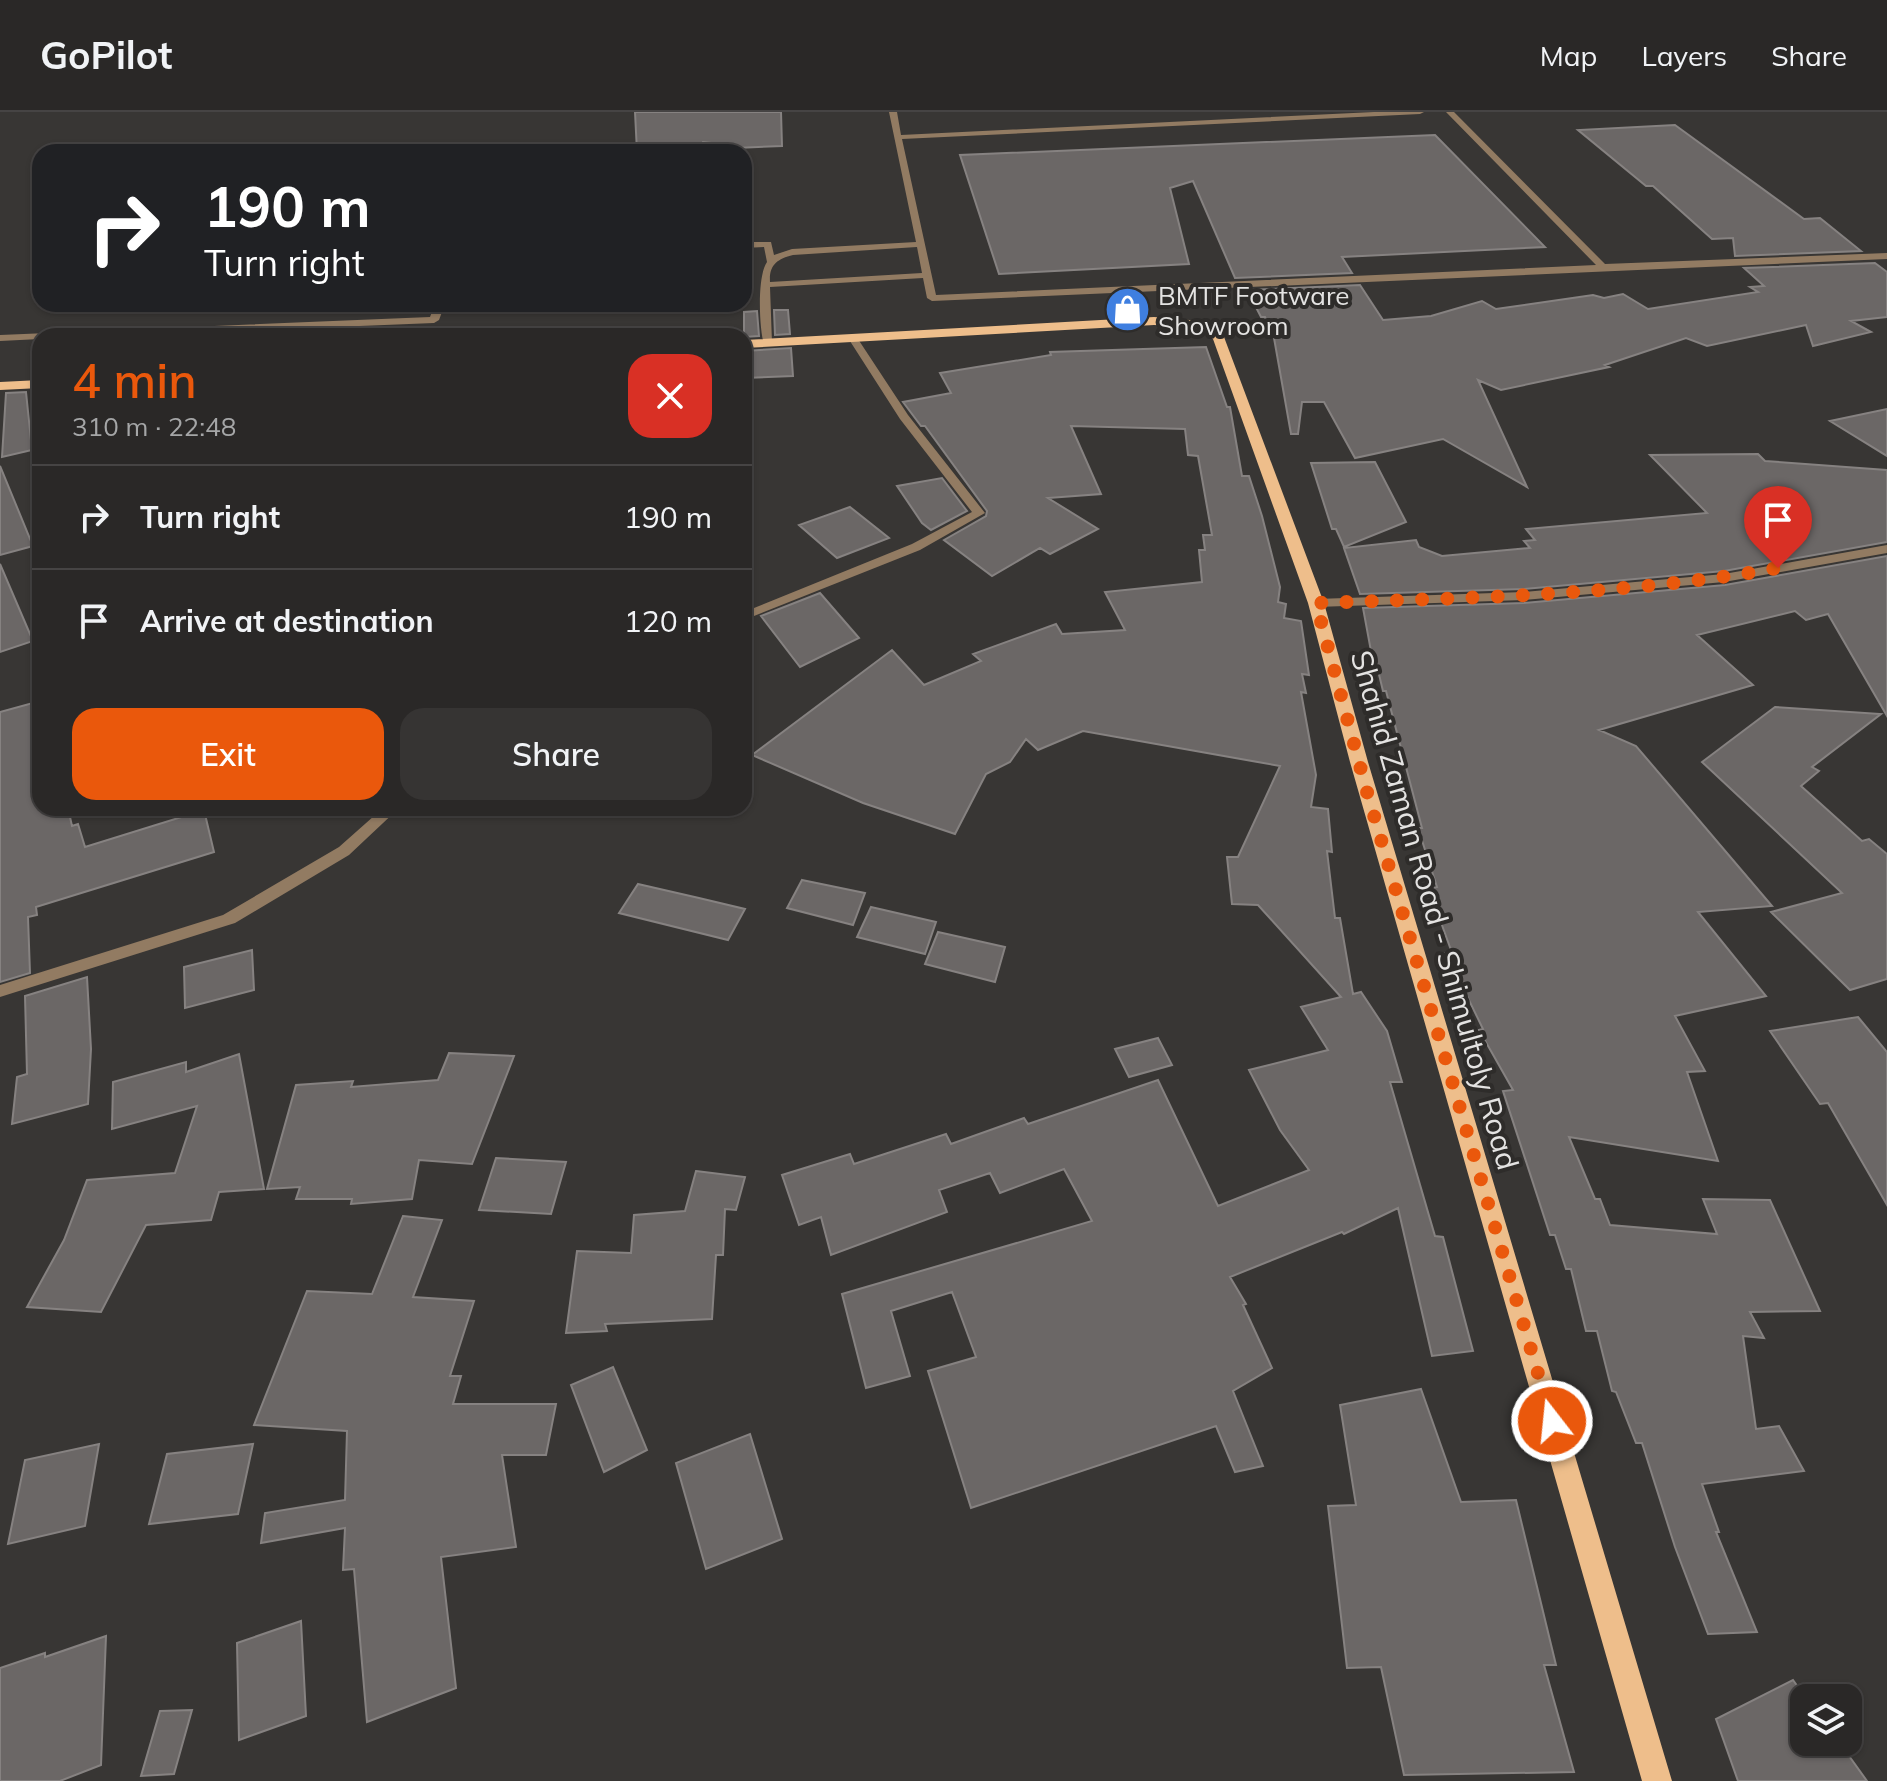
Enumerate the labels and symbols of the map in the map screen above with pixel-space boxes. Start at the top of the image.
place label: BMTF Footware Showroom [1158,279,1349,342]
shop icon: BMTF Footware Showroom [1103,286,1151,334]
pin [1744,486,1812,568]
street label: Shahid Zaman Road - Shimultoly Road [1343,646,1527,1174]
position arrow [1510,1379,1594,1463]

